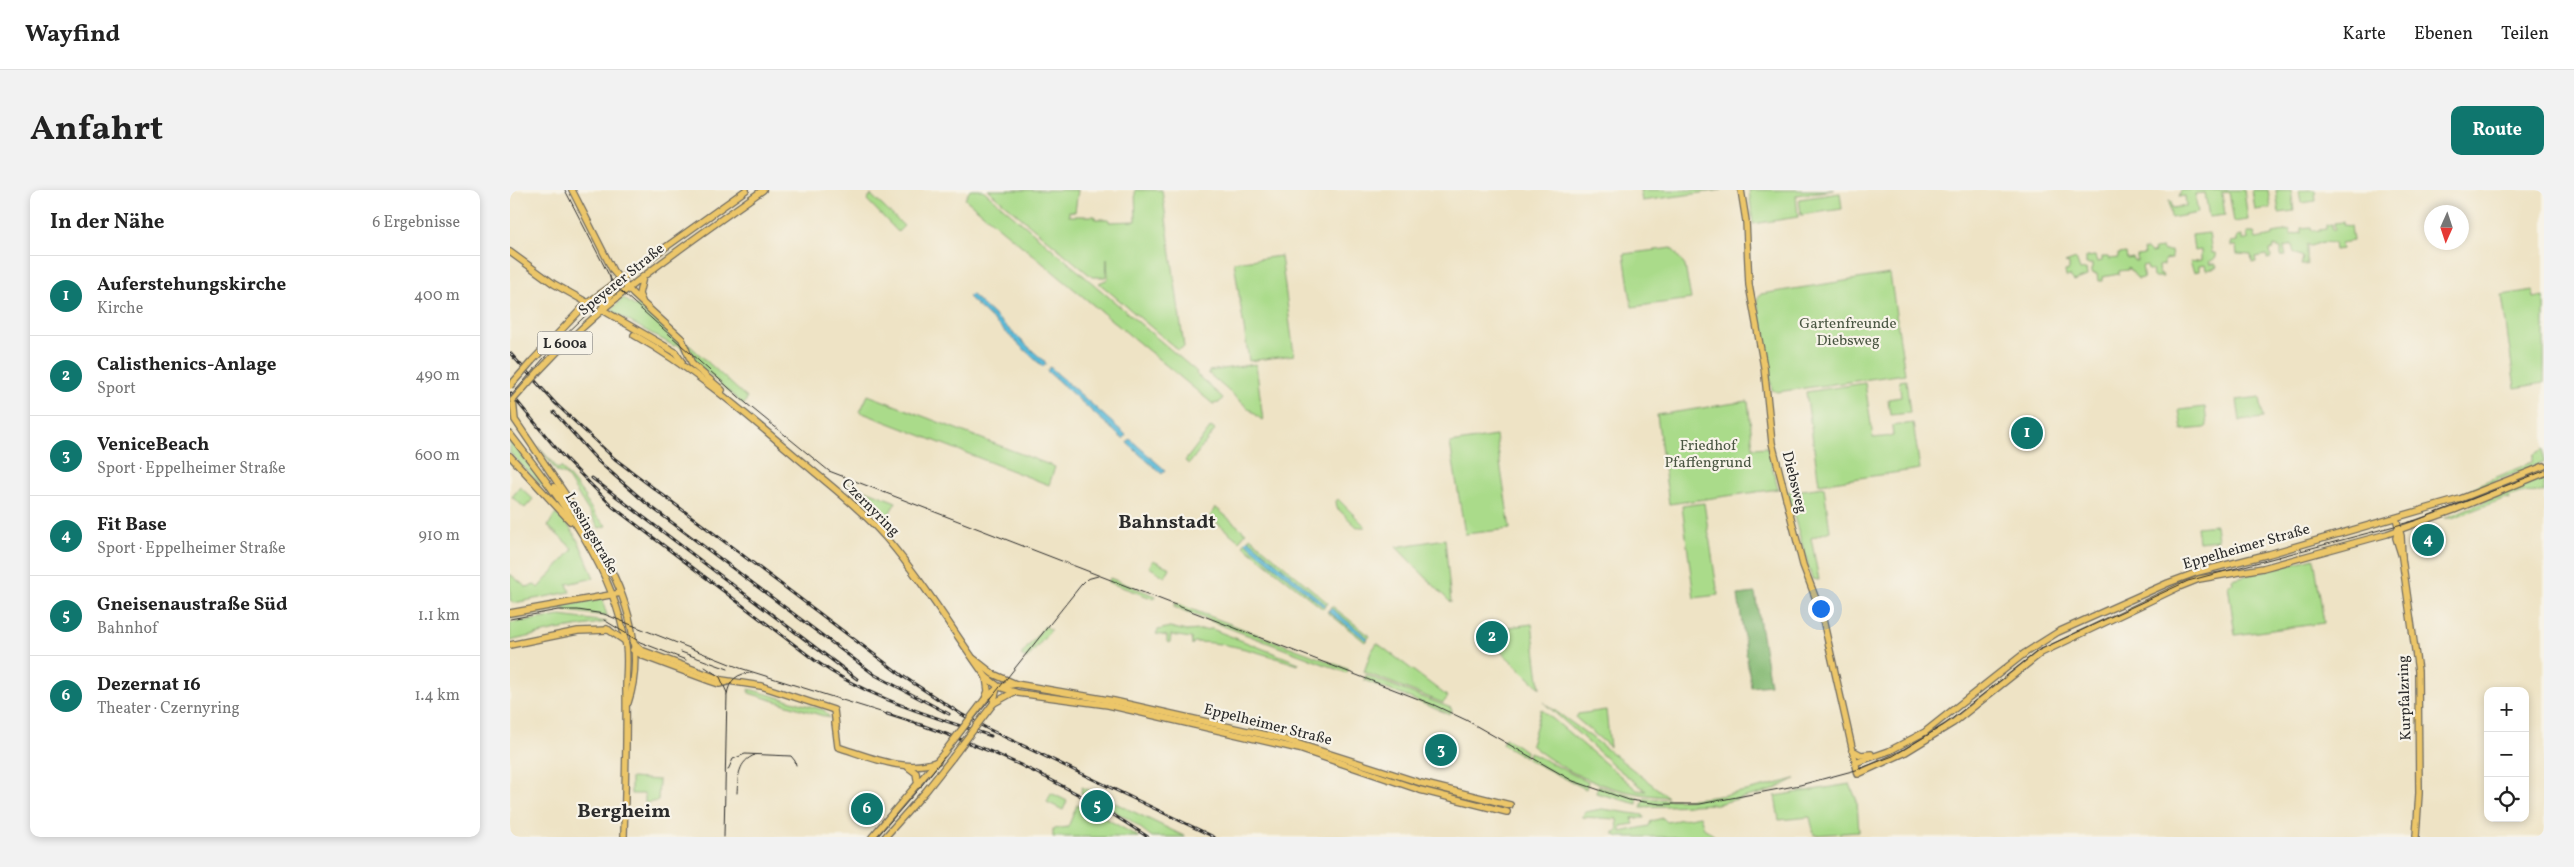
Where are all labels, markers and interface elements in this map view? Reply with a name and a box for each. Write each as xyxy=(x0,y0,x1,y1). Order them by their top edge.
text: Wayfind xyxy=(25,18,120,52)
text: Karte xyxy=(2342,22,2386,47)
text: Ebenen xyxy=(2414,22,2473,47)
text: Teilen xyxy=(2501,22,2549,47)
text: Anfahrt xyxy=(30,106,163,154)
button: Route xyxy=(2451,106,2544,155)
north arrow xyxy=(2424,205,2469,250)
text: In der Nähe xyxy=(50,208,165,237)
text: 6 Ergebnisse xyxy=(372,212,460,234)
street label: Speyerer Straße xyxy=(575,239,669,321)
text: Auferstehungskirche xyxy=(97,272,286,298)
text: 1 xyxy=(63,285,69,307)
text: 400 m xyxy=(414,285,460,307)
text: Kirche xyxy=(97,298,143,320)
park label: Gartenfreunde Diebsweg xyxy=(1799,314,1897,352)
road number: L 600a xyxy=(538,332,592,354)
text: Calisthenics-Anlage xyxy=(97,352,277,378)
text: 2 xyxy=(62,365,70,387)
text: 490 m xyxy=(415,365,460,387)
text: Sport xyxy=(97,378,136,400)
pin: 1 xyxy=(2011,414,2043,452)
text: VeniceBeach xyxy=(97,432,209,458)
park label: Friedhof Pfaffengrund xyxy=(1664,436,1752,474)
text: 3 xyxy=(62,445,70,467)
text: 600 m xyxy=(415,445,460,467)
street label: Diebsweg xyxy=(1776,449,1811,516)
text: Sport · Eppelheimer Straße xyxy=(97,458,286,480)
street label: Czernyring xyxy=(836,474,904,542)
street label: Lessingstraße xyxy=(559,489,623,578)
district label: Bahnstadt xyxy=(1118,509,1216,537)
text: Fit Base xyxy=(97,512,167,538)
street label: Eppelheimer Straße xyxy=(2180,519,2312,576)
pin: 4 xyxy=(2412,521,2444,559)
text: 4 xyxy=(61,525,71,547)
text: 910 m xyxy=(419,525,460,547)
text: Sport · Eppelheimer Straße xyxy=(97,538,286,560)
text: Gneisenaustraße Süd xyxy=(97,592,288,618)
your location xyxy=(1808,596,1834,622)
text: 5 xyxy=(62,605,70,627)
text: 1.1 km xyxy=(418,605,460,627)
text: Bahnhof xyxy=(97,618,158,640)
pin: 2 xyxy=(1476,618,1508,656)
street label: Kurpfalzring xyxy=(2394,655,2417,741)
text: Dezernat 16 xyxy=(97,672,201,698)
text: 6 xyxy=(62,685,70,707)
text: 1.4 km xyxy=(414,685,460,707)
map controls xyxy=(2484,687,2529,822)
button: + xyxy=(2484,687,2529,732)
text: Theater · Czernyring xyxy=(97,698,240,720)
street label: Eppelheimer Straße xyxy=(1201,699,1334,752)
pin: 3 xyxy=(1425,731,1457,769)
button: − xyxy=(2484,732,2529,777)
button: locate xyxy=(2484,777,2529,822)
pin: 5 xyxy=(1081,787,1113,825)
pin: 6 xyxy=(851,790,883,828)
district label: Bergheim xyxy=(577,798,671,826)

